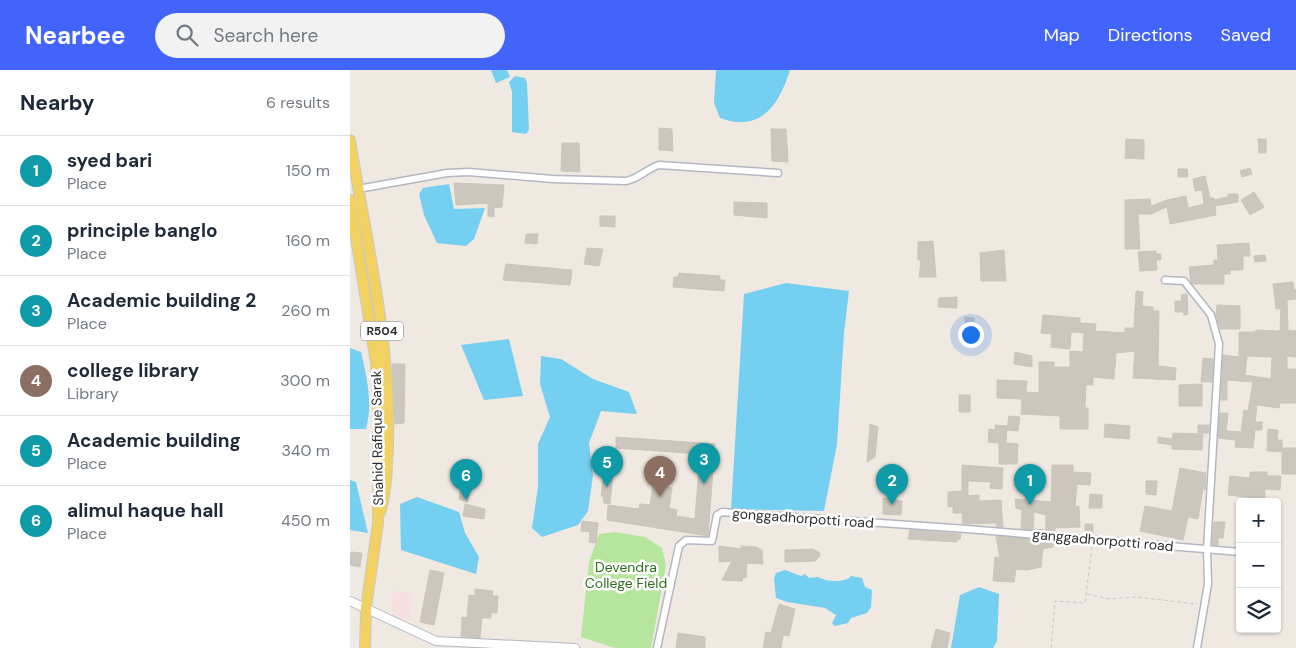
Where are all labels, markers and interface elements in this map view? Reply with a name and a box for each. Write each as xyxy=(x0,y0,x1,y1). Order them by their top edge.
search box xyxy=(155,13,505,58)
text: Nearbee xyxy=(25,20,125,51)
icon: search xyxy=(173,21,201,49)
text: Search here xyxy=(213,23,318,48)
text: Map xyxy=(1044,23,1080,47)
text: Directions xyxy=(1108,23,1193,47)
text: Saved xyxy=(1221,23,1271,47)
text: Nearby xyxy=(20,89,94,117)
text: 6 results xyxy=(266,92,330,113)
text: syed bari xyxy=(67,148,152,173)
text: 1 xyxy=(33,160,39,181)
text: 150 m xyxy=(286,160,330,181)
text: Place xyxy=(67,173,107,194)
text: principle banglo xyxy=(67,218,218,243)
text: 2 xyxy=(31,230,41,251)
text: 160 m xyxy=(286,230,330,251)
text: Place xyxy=(67,243,107,264)
text: Academic building 2 xyxy=(67,288,256,313)
text: 3 xyxy=(31,300,41,321)
text: 260 m xyxy=(281,300,330,321)
text: Place xyxy=(67,313,107,334)
road number: R504 xyxy=(361,322,403,340)
your location xyxy=(958,322,984,348)
text: college library xyxy=(67,358,199,383)
text: 4 xyxy=(31,370,41,391)
text: 300 m xyxy=(280,370,330,391)
street label: Shahid Rafique Sarak xyxy=(367,370,387,506)
text: Library xyxy=(67,383,119,404)
text: Academic building xyxy=(67,428,241,453)
text: 5 xyxy=(31,440,41,461)
text: 340 m xyxy=(281,440,330,461)
pin: 3 xyxy=(688,443,720,484)
pin: 5 xyxy=(591,446,623,487)
text: Place xyxy=(67,453,107,474)
pin: 4 xyxy=(644,456,676,497)
pin: 6 xyxy=(450,459,482,500)
pin: 2 xyxy=(876,464,908,505)
pin: 1 xyxy=(1014,464,1046,505)
text: alimul haque hall xyxy=(67,498,224,523)
map controls xyxy=(1236,498,1281,633)
button: + xyxy=(1236,498,1281,543)
street label: gonggadhorpotti road xyxy=(732,504,874,532)
text: 6 xyxy=(31,510,41,531)
text: 450 m xyxy=(281,510,330,531)
text: Place xyxy=(67,523,107,544)
street label: ganggadhorpotti road xyxy=(1032,525,1174,555)
button: − xyxy=(1236,543,1281,588)
park label: Devendra College Field xyxy=(585,558,667,592)
button: layers xyxy=(1236,588,1281,633)

